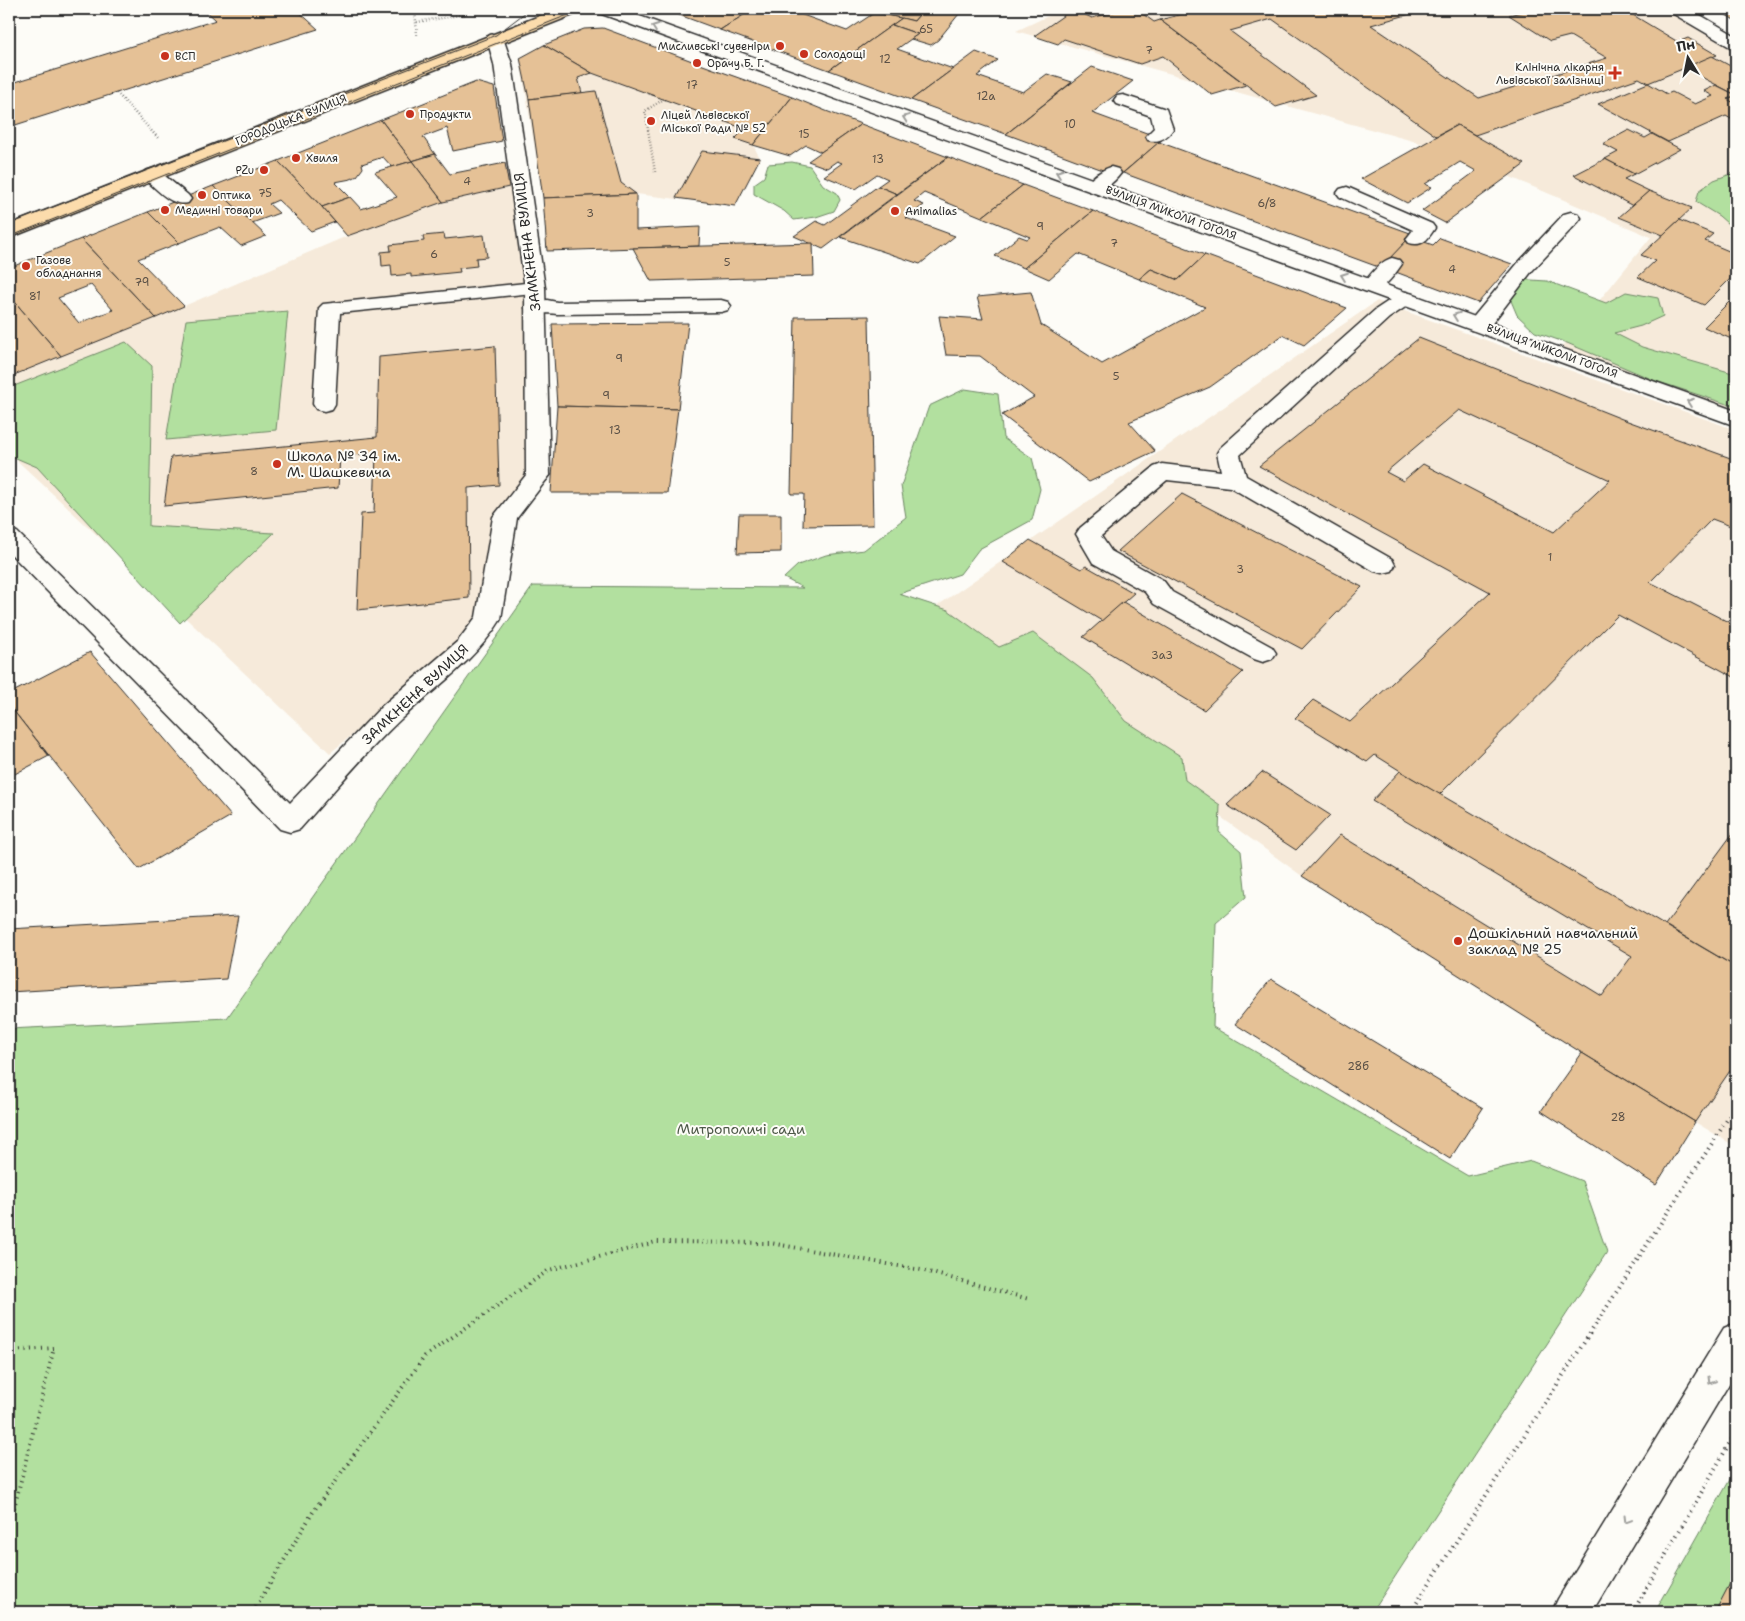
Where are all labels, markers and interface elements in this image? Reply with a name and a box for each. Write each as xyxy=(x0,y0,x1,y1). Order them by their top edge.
house number: 65 xyxy=(919,22,933,37)
one-way arrow xyxy=(651,23,660,33)
north arrow xyxy=(1662,32,1712,82)
text: Пн xyxy=(1675,35,1696,56)
place label: Мисливські сувеніри xyxy=(658,39,770,54)
marker: Мисливські сувеніри xyxy=(774,40,786,52)
house number: 7 xyxy=(1145,43,1153,58)
place label: Солодощі xyxy=(814,47,866,62)
marker: Солодощі xyxy=(798,48,810,60)
place label: ВСП xyxy=(175,49,196,64)
marker: ВСП xyxy=(159,50,171,62)
house number: 12 xyxy=(879,52,891,67)
place label: Орачу Б. Г. xyxy=(707,56,764,71)
marker: Орачу Б. Г. xyxy=(691,57,703,69)
place label: Клінічна лікарня Львівської залізниці xyxy=(1496,60,1604,88)
marker: Клінічна лікарня Львівської залізниці xyxy=(1608,66,1622,80)
house number: 17 xyxy=(686,78,698,93)
house number: 12а xyxy=(977,89,995,104)
street label: ГОРОДОЦЬКА ВУЛИЦЯ xyxy=(233,91,349,149)
place label: Продукти xyxy=(420,107,471,122)
marker: Продукти xyxy=(404,108,416,120)
place label: Ліцей Львівської Міської Ради № 52 xyxy=(661,108,766,136)
one-way arrow xyxy=(903,114,911,124)
marker: Ліцей Львівської Міської Ради № 52 xyxy=(645,115,657,127)
house number: 10 xyxy=(1064,117,1076,132)
house number: 15 xyxy=(798,127,810,142)
place label: Хвиля xyxy=(306,151,338,166)
marker: Хвиля xyxy=(290,152,302,164)
house number: 13 xyxy=(872,152,884,167)
place label: PZu xyxy=(235,163,254,178)
marker: PZu xyxy=(258,164,270,176)
one-way arrow xyxy=(1055,169,1064,179)
street label: ЗАМКНЕНА ВУЛИЦЯ xyxy=(510,172,544,312)
house number: 4 xyxy=(463,174,471,189)
street label: ВУЛИЦЯ МИКОЛИ ГОГОЛЯ xyxy=(1103,182,1239,244)
house number: 75 xyxy=(258,186,272,201)
place label: Оптика xyxy=(212,188,251,203)
marker: Оптика xyxy=(196,189,208,201)
house number: 6/8 xyxy=(1257,196,1277,211)
place label: Медичні товари xyxy=(175,203,262,218)
marker: Медичні товари xyxy=(159,204,171,216)
place label: Animalias xyxy=(905,204,957,219)
marker: Animalias xyxy=(889,205,901,217)
house number: 3 xyxy=(586,206,594,221)
house number: 9 xyxy=(1036,219,1044,234)
house number: 7 xyxy=(1110,236,1118,251)
house number: 6 xyxy=(430,247,438,262)
place label: Газове обладнання xyxy=(36,253,102,281)
house number: 5 xyxy=(724,255,731,270)
marker: Газове обладнання xyxy=(20,260,32,272)
house number: 4 xyxy=(1448,262,1456,277)
one-way arrow xyxy=(1340,272,1348,282)
house number: 79 xyxy=(135,275,150,290)
house number: 81 xyxy=(29,289,41,304)
one-way arrow xyxy=(1452,312,1460,322)
street label: ВУЛИЦЯ МИКОЛИ ГОГОЛЯ xyxy=(1484,320,1620,382)
house number: 9 xyxy=(615,351,623,366)
house number: 5 xyxy=(1113,369,1120,384)
house number: 9 xyxy=(602,388,610,403)
one-way arrow xyxy=(1687,398,1695,408)
house number: 13 xyxy=(609,423,621,438)
place label: Школа № 34 ім. М. Шашкевича xyxy=(287,447,401,481)
marker: Школа № 34 ім. М. Шашкевича xyxy=(271,458,283,470)
house number: 8 xyxy=(250,464,258,479)
house number: 1 xyxy=(1548,550,1552,565)
house number: 3 xyxy=(1236,562,1244,577)
street label: ЗАМКНЕНА ВУЛИЦЯ xyxy=(358,640,472,748)
house number: 3а3 xyxy=(1151,648,1173,663)
place label: Дошкільний навчальний заклад № 25 xyxy=(1468,924,1638,958)
marker: Дошкільний навчальний заклад № 25 xyxy=(1452,935,1464,947)
house number: 28б xyxy=(1347,1059,1369,1074)
house number: 28 xyxy=(1610,1110,1626,1125)
park label: Митрополичі сади xyxy=(677,1120,805,1138)
one-way arrow xyxy=(1707,1376,1717,1385)
one-way arrow xyxy=(1623,1515,1633,1524)

